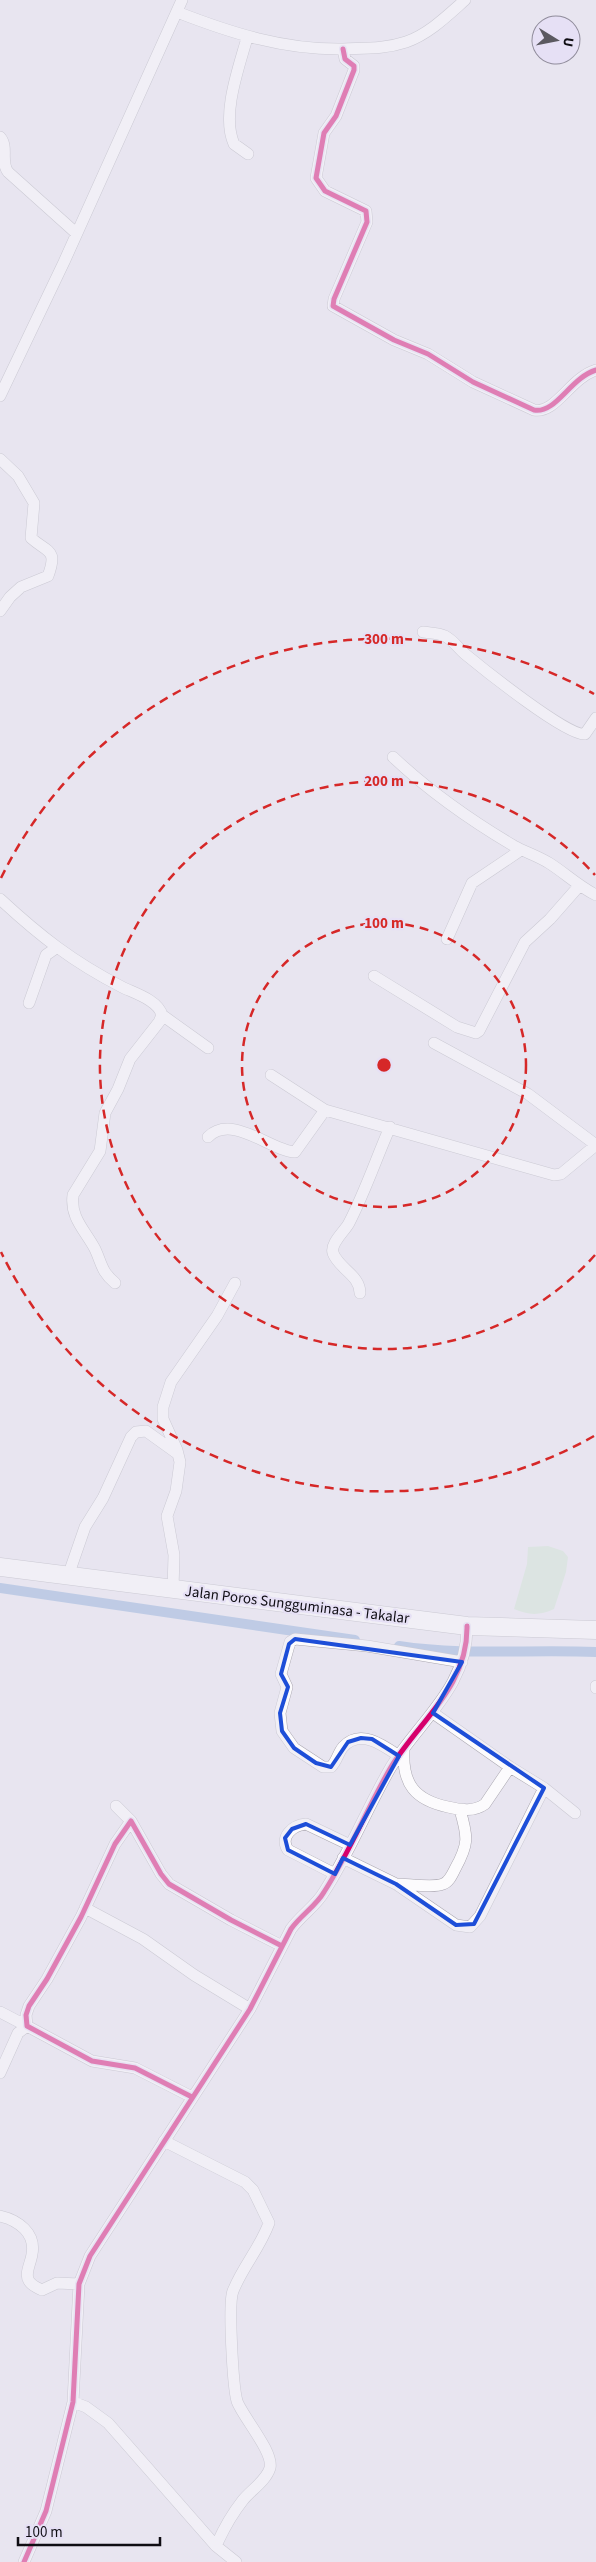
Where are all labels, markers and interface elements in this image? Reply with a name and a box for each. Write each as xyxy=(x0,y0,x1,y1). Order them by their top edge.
north arrow xyxy=(531,15,581,65)
text: U xyxy=(557,36,578,48)
text: 300 m xyxy=(364,629,404,650)
text: 200 m xyxy=(364,771,404,792)
text: 100 m xyxy=(364,913,404,934)
centre of rings xyxy=(375,1056,393,1074)
street label: Jalan Poros Sungguminasa - Takalar xyxy=(184,1581,411,1629)
scale bar xyxy=(18,2514,160,2546)
text: 100 m xyxy=(25,2522,63,2543)

